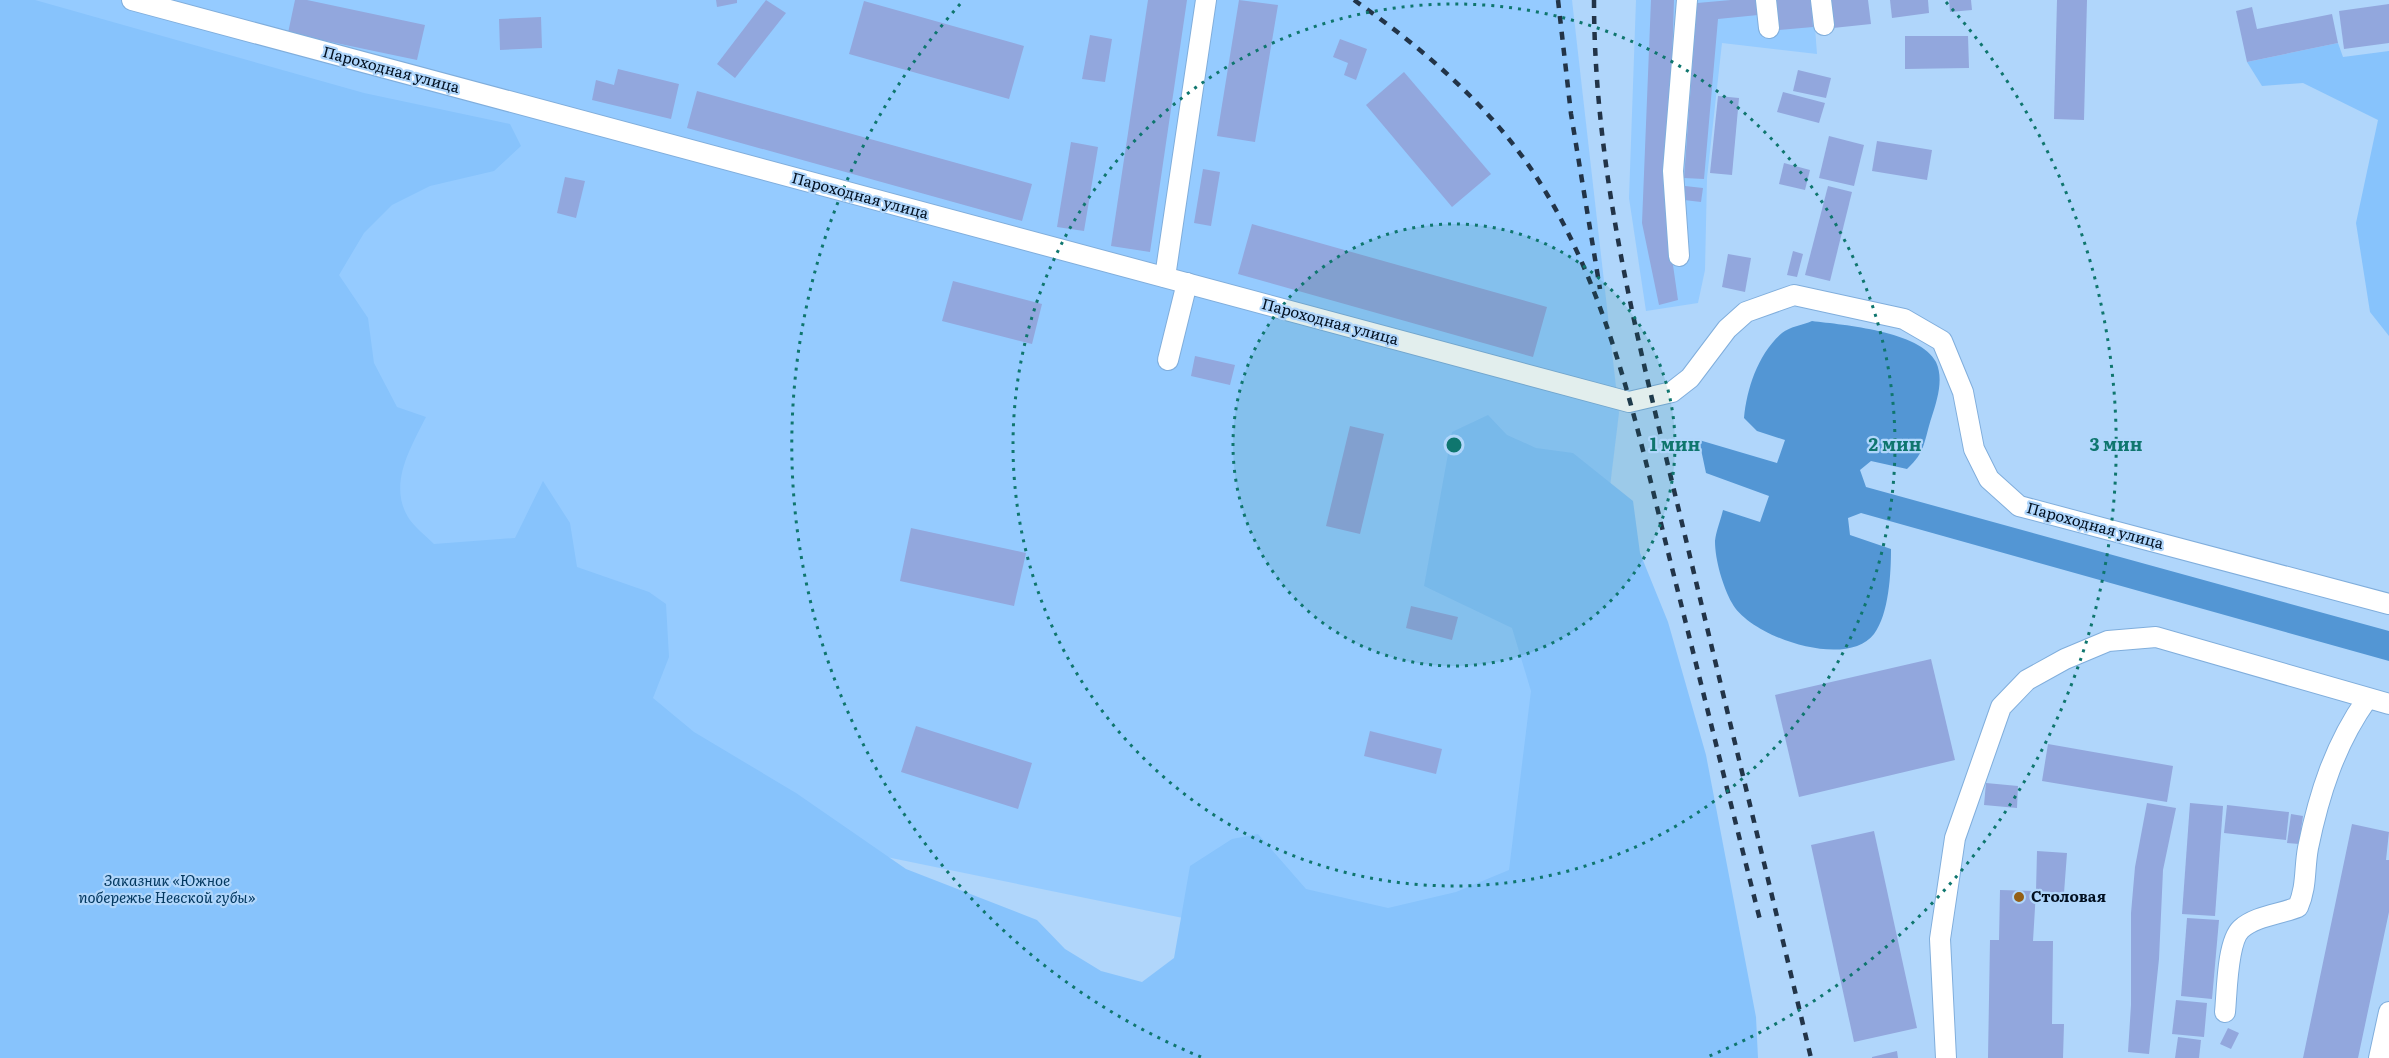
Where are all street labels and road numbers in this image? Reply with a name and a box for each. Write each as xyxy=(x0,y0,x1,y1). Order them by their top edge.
street label: Пароходная улица xyxy=(320,39,463,98)
street label: Пароходная улица xyxy=(789,165,932,224)
street label: Пароходная улица xyxy=(1259,291,1402,350)
street label: Пароходная улица xyxy=(2024,495,2167,554)

